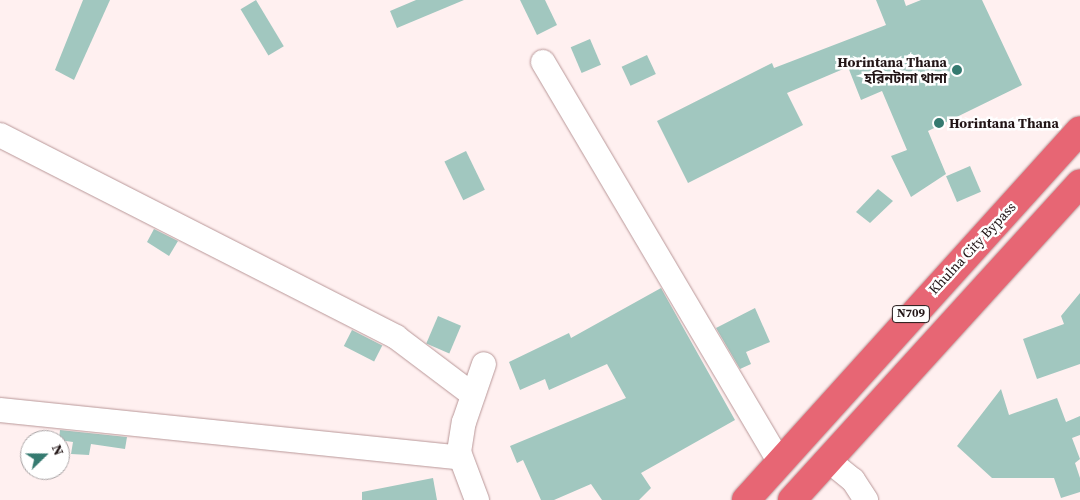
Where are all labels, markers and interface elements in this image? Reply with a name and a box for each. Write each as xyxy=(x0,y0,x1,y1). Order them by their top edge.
place label: Horintana Thana হরিনটানা থানা xyxy=(837,54,947,86)
marker: Horintana Thana হরিনটানা থানা xyxy=(951,64,963,76)
place label: Horintana Thana xyxy=(949,115,1059,131)
marker: Horintana Thana xyxy=(933,117,945,129)
street label: Khulna City Bypass xyxy=(925,198,1019,298)
road number: N709 xyxy=(891,304,931,324)
north arrow xyxy=(20,430,70,480)
text: N xyxy=(47,441,69,458)

